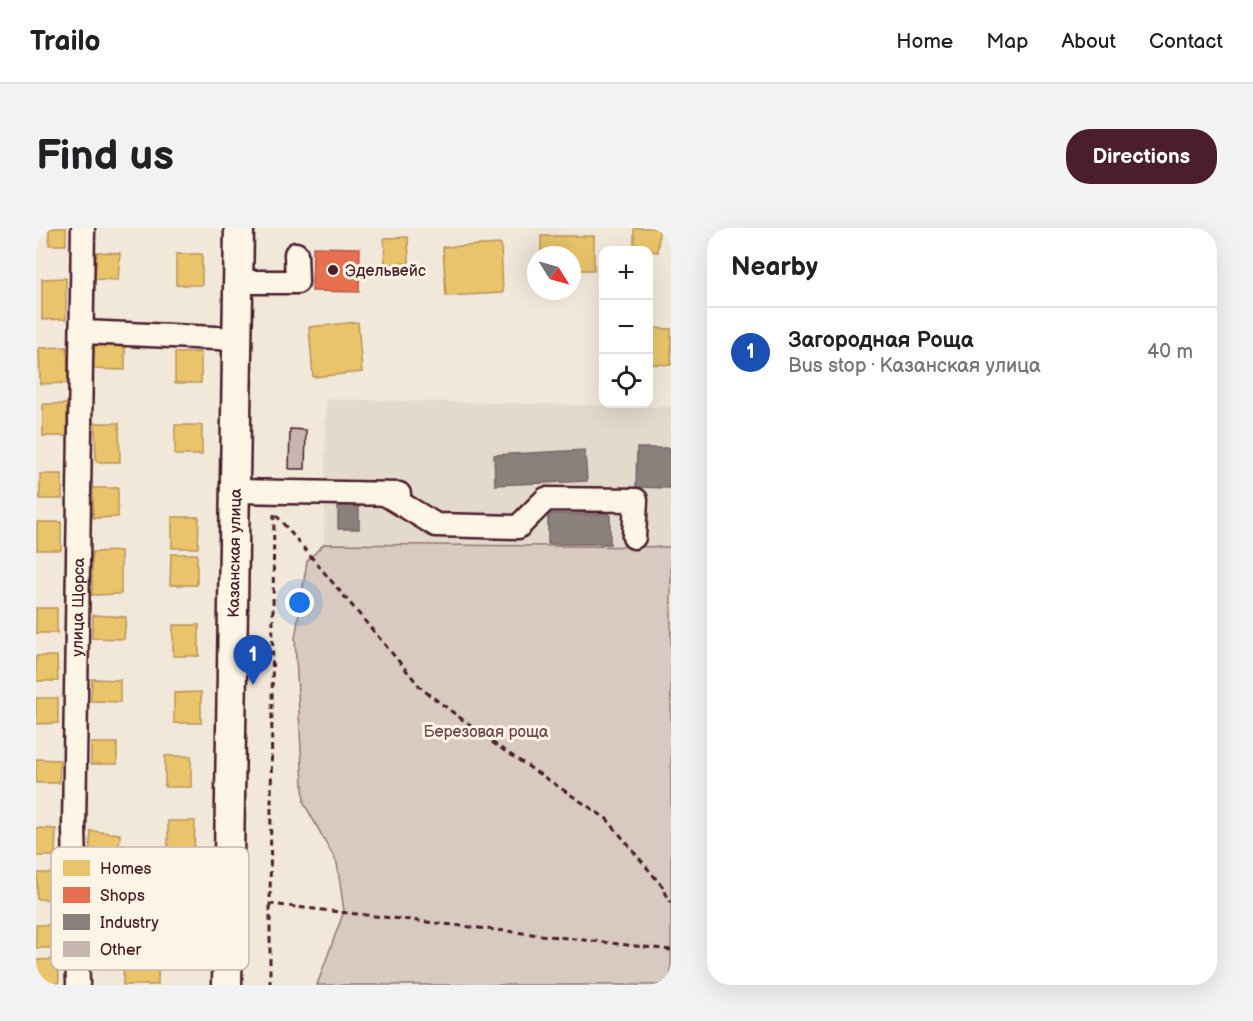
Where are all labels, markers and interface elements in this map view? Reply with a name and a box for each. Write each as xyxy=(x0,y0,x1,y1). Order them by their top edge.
text: Trailo xyxy=(30,25,101,58)
text: Home xyxy=(896,29,953,54)
text: Map xyxy=(986,29,1028,54)
text: About xyxy=(1061,29,1116,54)
text: Contact xyxy=(1149,29,1223,54)
button: Directions xyxy=(1066,129,1217,184)
text: Find us xyxy=(36,131,174,182)
north arrow xyxy=(527,246,581,300)
map controls xyxy=(599,246,653,408)
button: + xyxy=(599,246,653,300)
text: Nearby xyxy=(731,252,818,283)
place label: Эдельвейс xyxy=(345,262,426,281)
marker: Эдельвейс xyxy=(326,263,340,277)
button: − xyxy=(599,300,653,354)
text: Загородная Роща xyxy=(788,327,974,354)
text: 1 xyxy=(746,340,755,364)
text: 40 m xyxy=(1147,340,1193,364)
button: locate xyxy=(599,354,653,408)
text: Bus stop · Казанская улица xyxy=(788,354,1041,378)
street label: Казанская улица xyxy=(225,488,246,618)
street label: улица Щорса xyxy=(69,557,89,657)
your location xyxy=(285,588,314,617)
pin: 1 xyxy=(234,636,272,685)
park label: Березовая роща xyxy=(424,723,549,742)
legend xyxy=(51,847,249,970)
text: Homes xyxy=(100,860,152,879)
text: Shops xyxy=(100,887,145,906)
text: Industry xyxy=(100,914,159,933)
text: Other xyxy=(100,941,141,960)

